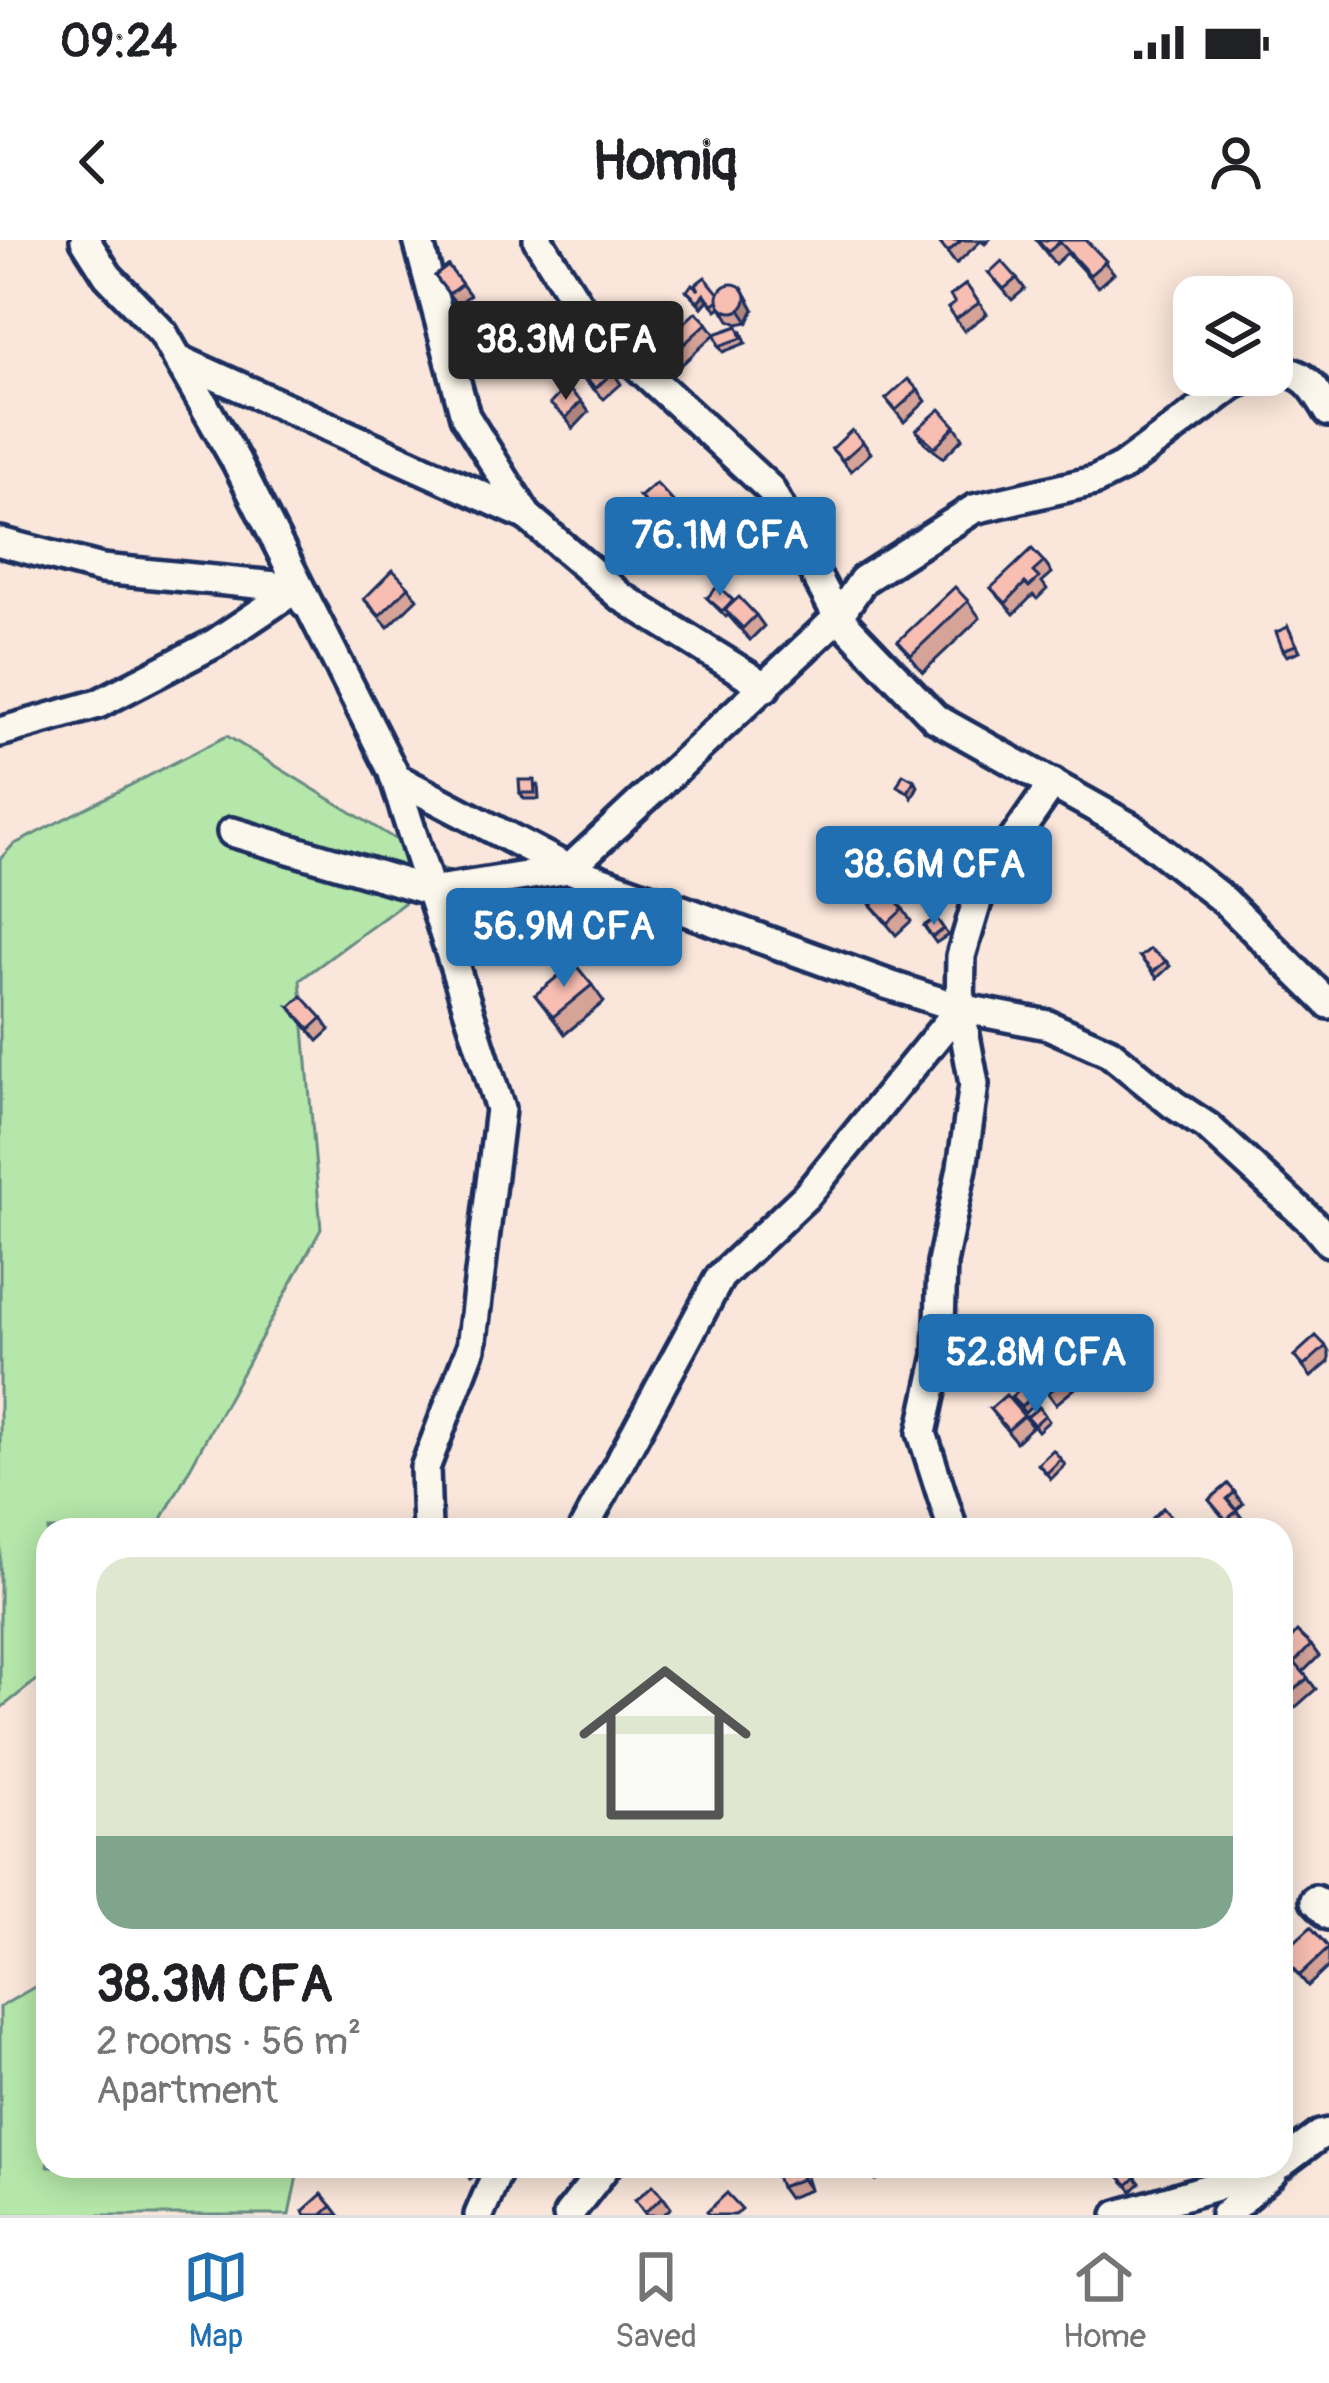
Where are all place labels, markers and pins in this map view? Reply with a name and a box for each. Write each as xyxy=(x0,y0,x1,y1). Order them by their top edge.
pin: 38.3M CFA xyxy=(429,301,703,403)
pin: 76.1M CFA xyxy=(583,497,857,599)
pin: 38.6M CFA xyxy=(797,826,1071,928)
pin: 56.9M CFA xyxy=(427,888,701,990)
pin: 52.8M CFA xyxy=(899,1314,1173,1416)

